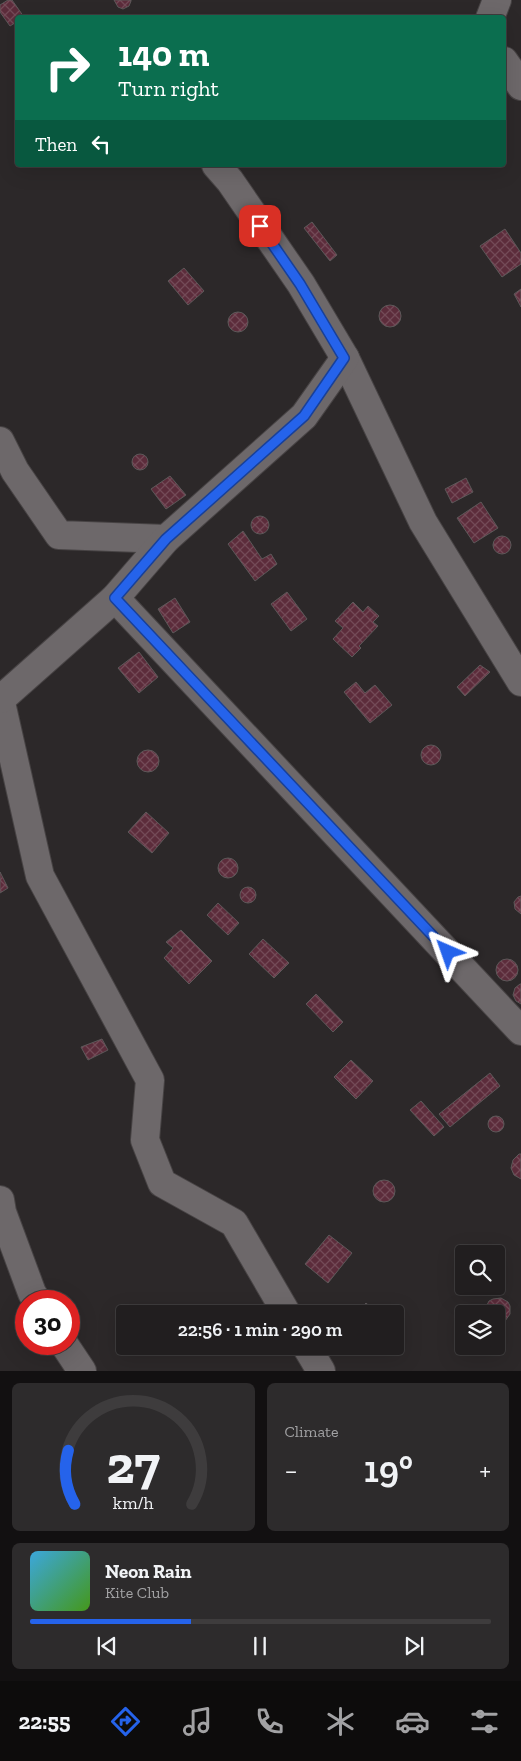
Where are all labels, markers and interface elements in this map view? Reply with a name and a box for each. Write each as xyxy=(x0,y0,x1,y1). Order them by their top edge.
text: 140 m xyxy=(118,33,209,75)
icon: right xyxy=(35,35,100,100)
text: Turn right xyxy=(118,75,219,102)
icon: left xyxy=(87,130,115,158)
text: Then xyxy=(35,133,77,156)
pin xyxy=(239,205,281,247)
icon: arrive xyxy=(246,212,274,240)
position arrow xyxy=(421,925,473,977)
map controls xyxy=(455,1245,505,1355)
button: search xyxy=(455,1245,505,1295)
speed limit sign: 30 xyxy=(15,1290,80,1355)
button: layers xyxy=(455,1305,505,1355)
text: 22:56 · 1 min · 290 m xyxy=(178,1318,342,1341)
text: Climate xyxy=(285,1422,339,1441)
text: 27 xyxy=(106,1434,160,1496)
text: 19° xyxy=(364,1446,413,1492)
text: − xyxy=(285,1454,298,1487)
text: + xyxy=(479,1454,491,1487)
text: km/h xyxy=(113,1492,154,1514)
text: Neon Rain xyxy=(105,1560,192,1583)
text: Kite Club xyxy=(105,1583,169,1602)
icon: previous xyxy=(93,1632,121,1660)
icon: pause xyxy=(246,1632,274,1660)
icon: next xyxy=(400,1632,428,1660)
icon: directions xyxy=(108,1704,143,1739)
icon: music xyxy=(180,1704,215,1739)
icon: phone xyxy=(252,1704,287,1739)
icon: climate xyxy=(323,1704,358,1739)
icon: car xyxy=(395,1704,430,1739)
icon: filters xyxy=(467,1704,502,1739)
text: 22:55 xyxy=(18,1708,71,1735)

